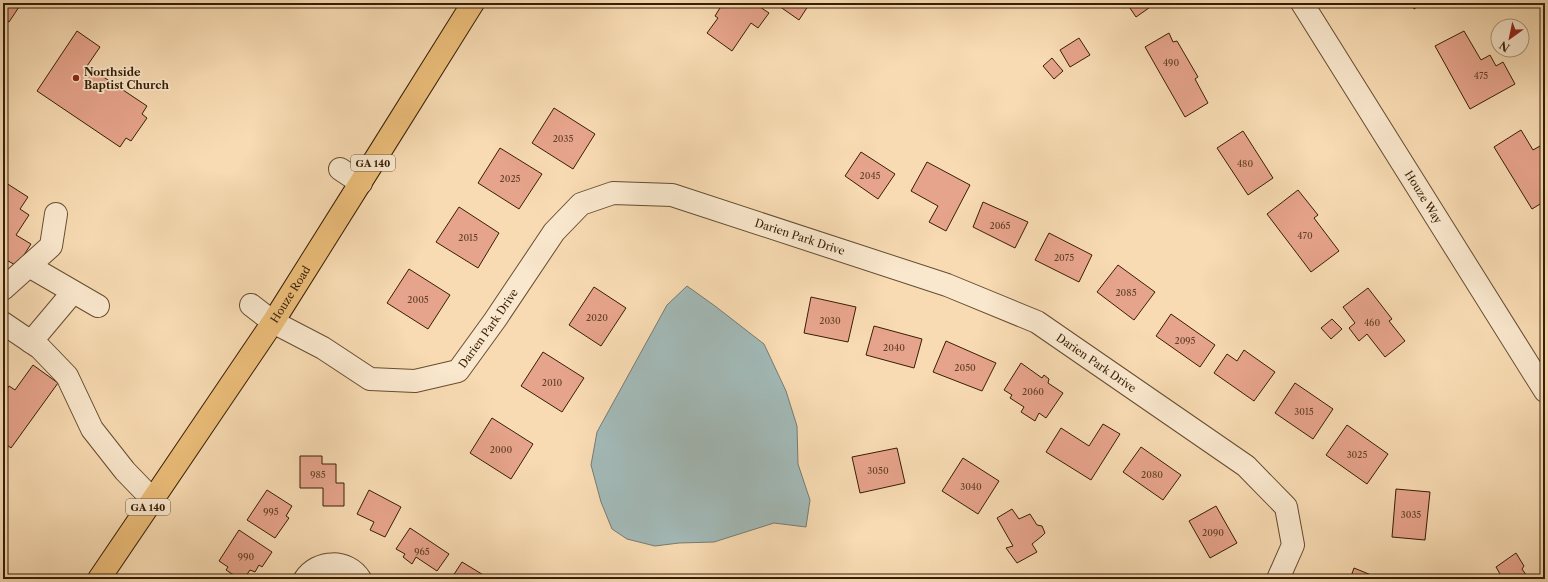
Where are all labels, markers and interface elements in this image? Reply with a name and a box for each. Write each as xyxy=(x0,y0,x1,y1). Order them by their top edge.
north arrow xyxy=(1490,18,1530,58)
text: N xyxy=(1496,38,1512,55)
house number: 490 xyxy=(1163,57,1179,68)
place label: Northside Baptist Church xyxy=(84,65,169,92)
house number: 475 xyxy=(1474,70,1488,81)
marker: Northside Baptist Church xyxy=(71,73,81,83)
house number: 2035 xyxy=(553,133,573,144)
road number: GA 140 xyxy=(351,155,395,171)
house number: 480 xyxy=(1237,158,1253,169)
street label: Houze Way xyxy=(1402,168,1446,227)
house number: 2045 xyxy=(860,170,881,181)
house number: 2025 xyxy=(500,173,521,184)
street label: Darien Park Drive xyxy=(753,216,847,258)
house number: 2065 xyxy=(989,220,1011,231)
house number: 470 xyxy=(1297,230,1313,241)
house number: 2015 xyxy=(458,232,478,243)
house number: 2075 xyxy=(1054,252,1074,263)
street label: Houze Road xyxy=(267,263,314,325)
street label: Darien Park Drive xyxy=(455,286,521,371)
house number: 2085 xyxy=(1115,287,1137,298)
house number: 2005 xyxy=(407,294,429,305)
house number: 2020 xyxy=(586,312,608,323)
house number: 2030 xyxy=(819,315,841,326)
house number: 460 xyxy=(1364,317,1380,328)
street label: Darien Park Drive xyxy=(1054,330,1139,395)
house number: 2095 xyxy=(1174,335,1196,346)
house number: 2040 xyxy=(883,342,905,353)
house number: 2050 xyxy=(954,362,976,373)
house number: 2010 xyxy=(542,377,562,388)
house number: 2060 xyxy=(1022,386,1044,397)
house number: 3015 xyxy=(1294,406,1314,417)
house number: 2000 xyxy=(490,444,512,455)
house number: 3025 xyxy=(1347,449,1367,460)
house number: 3050 xyxy=(867,465,889,476)
house number: 985 xyxy=(310,469,326,480)
house number: 2080 xyxy=(1141,469,1163,480)
house number: 3040 xyxy=(960,481,982,492)
road number: GA 140 xyxy=(126,499,170,515)
house number: 995 xyxy=(263,506,279,517)
house number: 3035 xyxy=(1401,509,1421,520)
house number: 2090 xyxy=(1202,527,1224,538)
house number: 965 xyxy=(414,546,430,557)
house number: 990 xyxy=(238,551,254,562)

